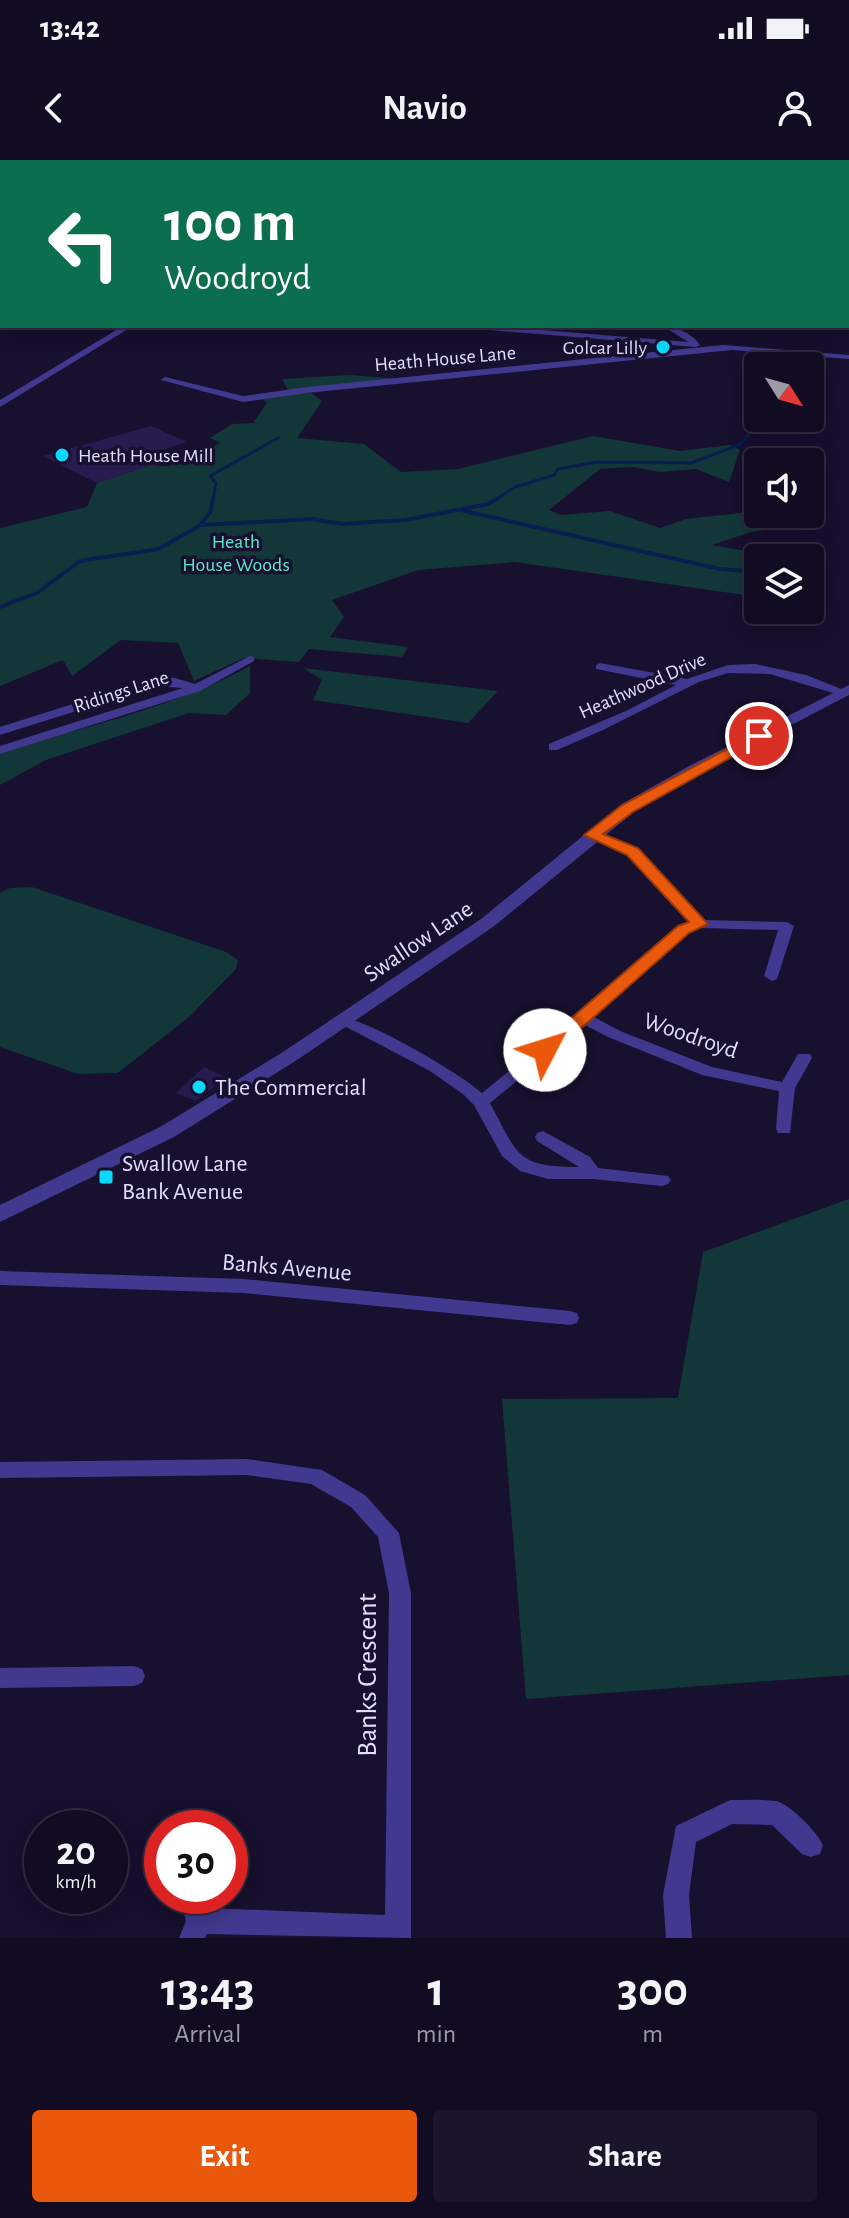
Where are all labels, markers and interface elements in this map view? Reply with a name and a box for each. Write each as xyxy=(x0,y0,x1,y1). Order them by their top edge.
text: 13:42 xyxy=(40,13,100,43)
icon: back xyxy=(32,86,76,130)
icon: person xyxy=(773,86,817,130)
text: Navio xyxy=(382,90,467,126)
icon: left xyxy=(32,192,136,296)
text: 100 m xyxy=(164,195,296,251)
text: Woodroyd xyxy=(164,260,311,296)
place label: Golcar Lilly xyxy=(563,338,647,358)
marker: Golcar Lilly xyxy=(654,338,672,356)
street label: Heath House Lane xyxy=(374,343,517,375)
north arrow xyxy=(744,352,824,432)
map controls xyxy=(744,352,824,624)
marker: Heath House Mill xyxy=(53,446,71,464)
place label: Heath House Mill xyxy=(78,446,214,466)
button: sound xyxy=(744,448,824,528)
park label: Heath House Woods xyxy=(182,532,290,575)
button: layers xyxy=(744,544,824,624)
street label: Heathwood Drive xyxy=(576,649,709,723)
street label: Ridings Lane xyxy=(71,667,171,717)
pin xyxy=(725,702,793,770)
icon: arrive xyxy=(737,714,781,758)
street label: Swallow Lane xyxy=(360,897,477,987)
position arrow xyxy=(503,1008,587,1092)
street label: Woodroyd xyxy=(640,1009,741,1063)
place label: The Commercial xyxy=(215,1076,367,1100)
marker: The Commercial xyxy=(190,1078,208,1096)
place label: Swallow Lane Bank Avenue xyxy=(122,1152,247,1204)
marker: Swallow Lane Bank Avenue xyxy=(97,1168,115,1186)
street label: Banks Avenue xyxy=(221,1250,353,1286)
street label: Banks Crescent xyxy=(354,1593,382,1757)
speed limit sign: 30 xyxy=(144,1810,248,1914)
text: 20 xyxy=(56,1832,96,1872)
text: km/h xyxy=(55,1872,97,1892)
text: 13:43 xyxy=(161,1967,255,2015)
text: 1 xyxy=(427,1967,445,2015)
text: 300 xyxy=(617,1967,688,2015)
text: Arrival xyxy=(174,2021,241,2047)
text: min xyxy=(416,2021,456,2047)
text: m xyxy=(642,2021,663,2047)
button: Exit xyxy=(32,2110,417,2202)
button: Share xyxy=(433,2110,817,2202)

